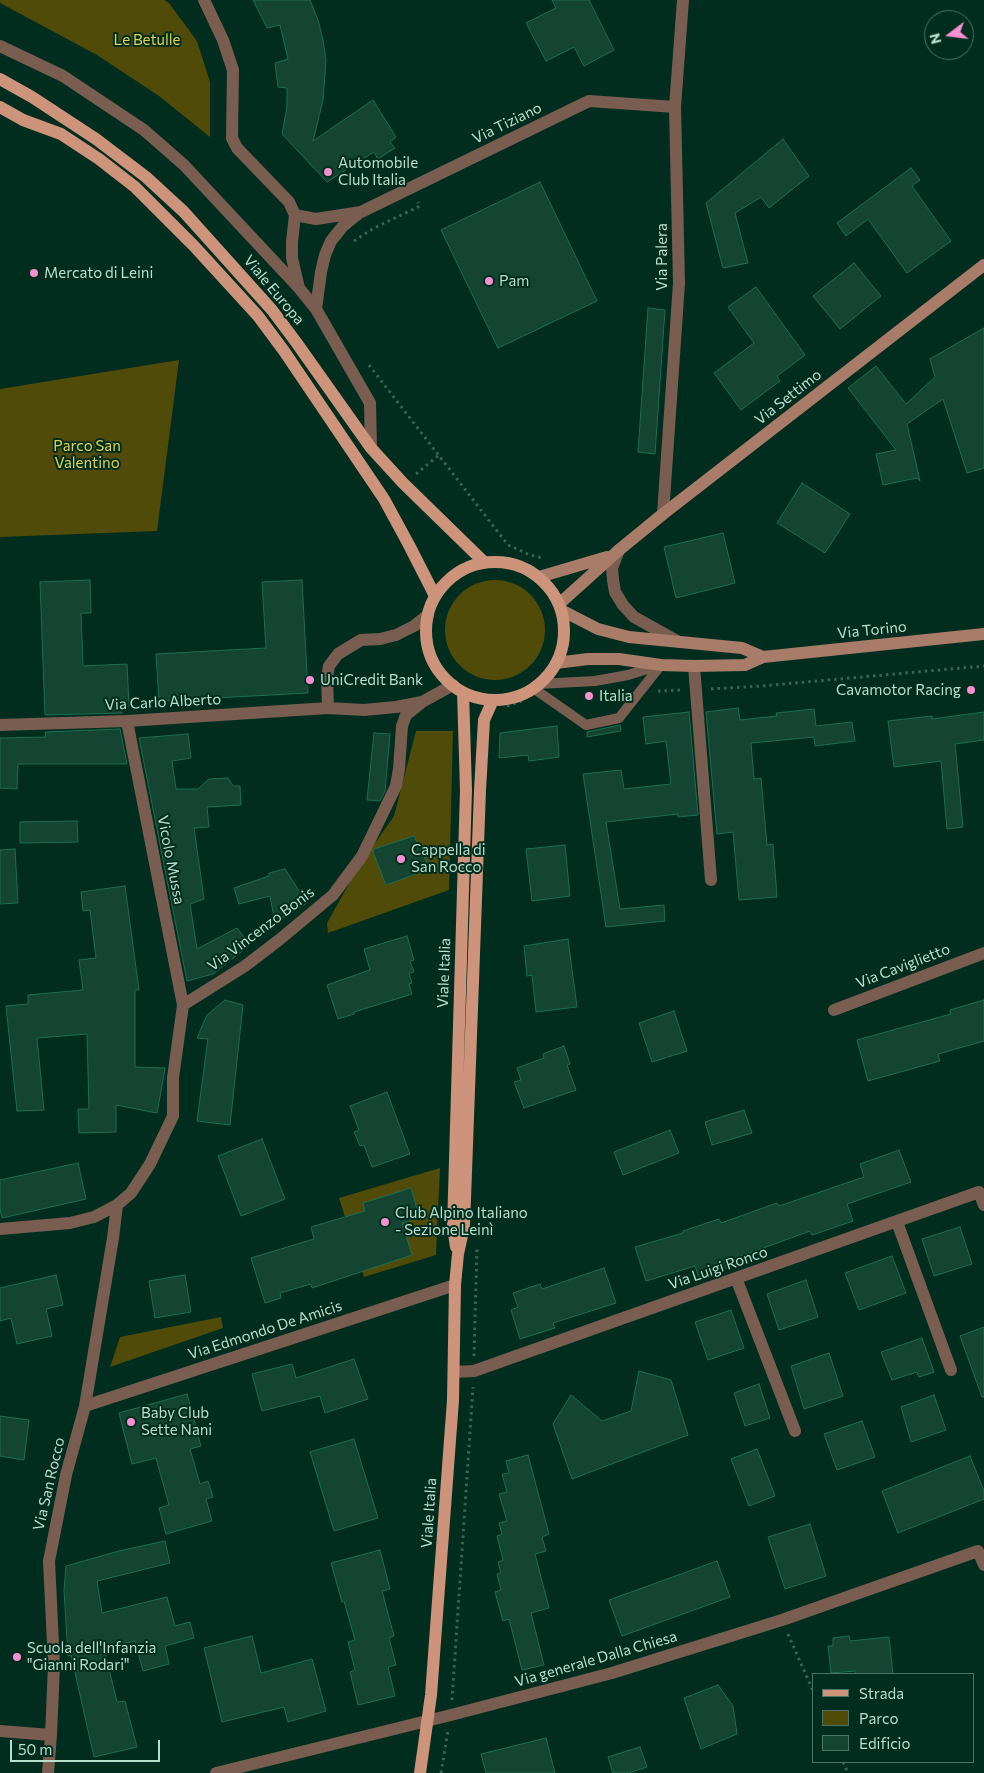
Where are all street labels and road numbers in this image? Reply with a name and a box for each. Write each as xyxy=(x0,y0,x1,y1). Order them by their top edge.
street label: Via Tiziano xyxy=(469,98,545,148)
street label: Via Palera xyxy=(653,223,671,291)
street label: Viale Europa xyxy=(240,252,308,328)
street label: Via Settimo xyxy=(751,365,825,429)
street label: Via Torino xyxy=(836,617,908,643)
street label: Via Carlo Alberto xyxy=(104,690,222,714)
street label: Vicolo Mussa xyxy=(154,814,188,906)
street label: Via Vincenzo Bonis xyxy=(204,883,318,975)
street label: Viale Italia xyxy=(434,938,454,1008)
street label: Via Caviglietto xyxy=(854,940,952,992)
street label: Via Luigi Ronco xyxy=(666,1243,770,1293)
street label: Via Edmondo De Amicis xyxy=(186,1297,344,1363)
street label: Via San Rocco xyxy=(30,1436,68,1532)
street label: Viale Italia xyxy=(418,1477,440,1549)
street label: Via generale Dalla Chiesa xyxy=(513,1627,679,1691)

